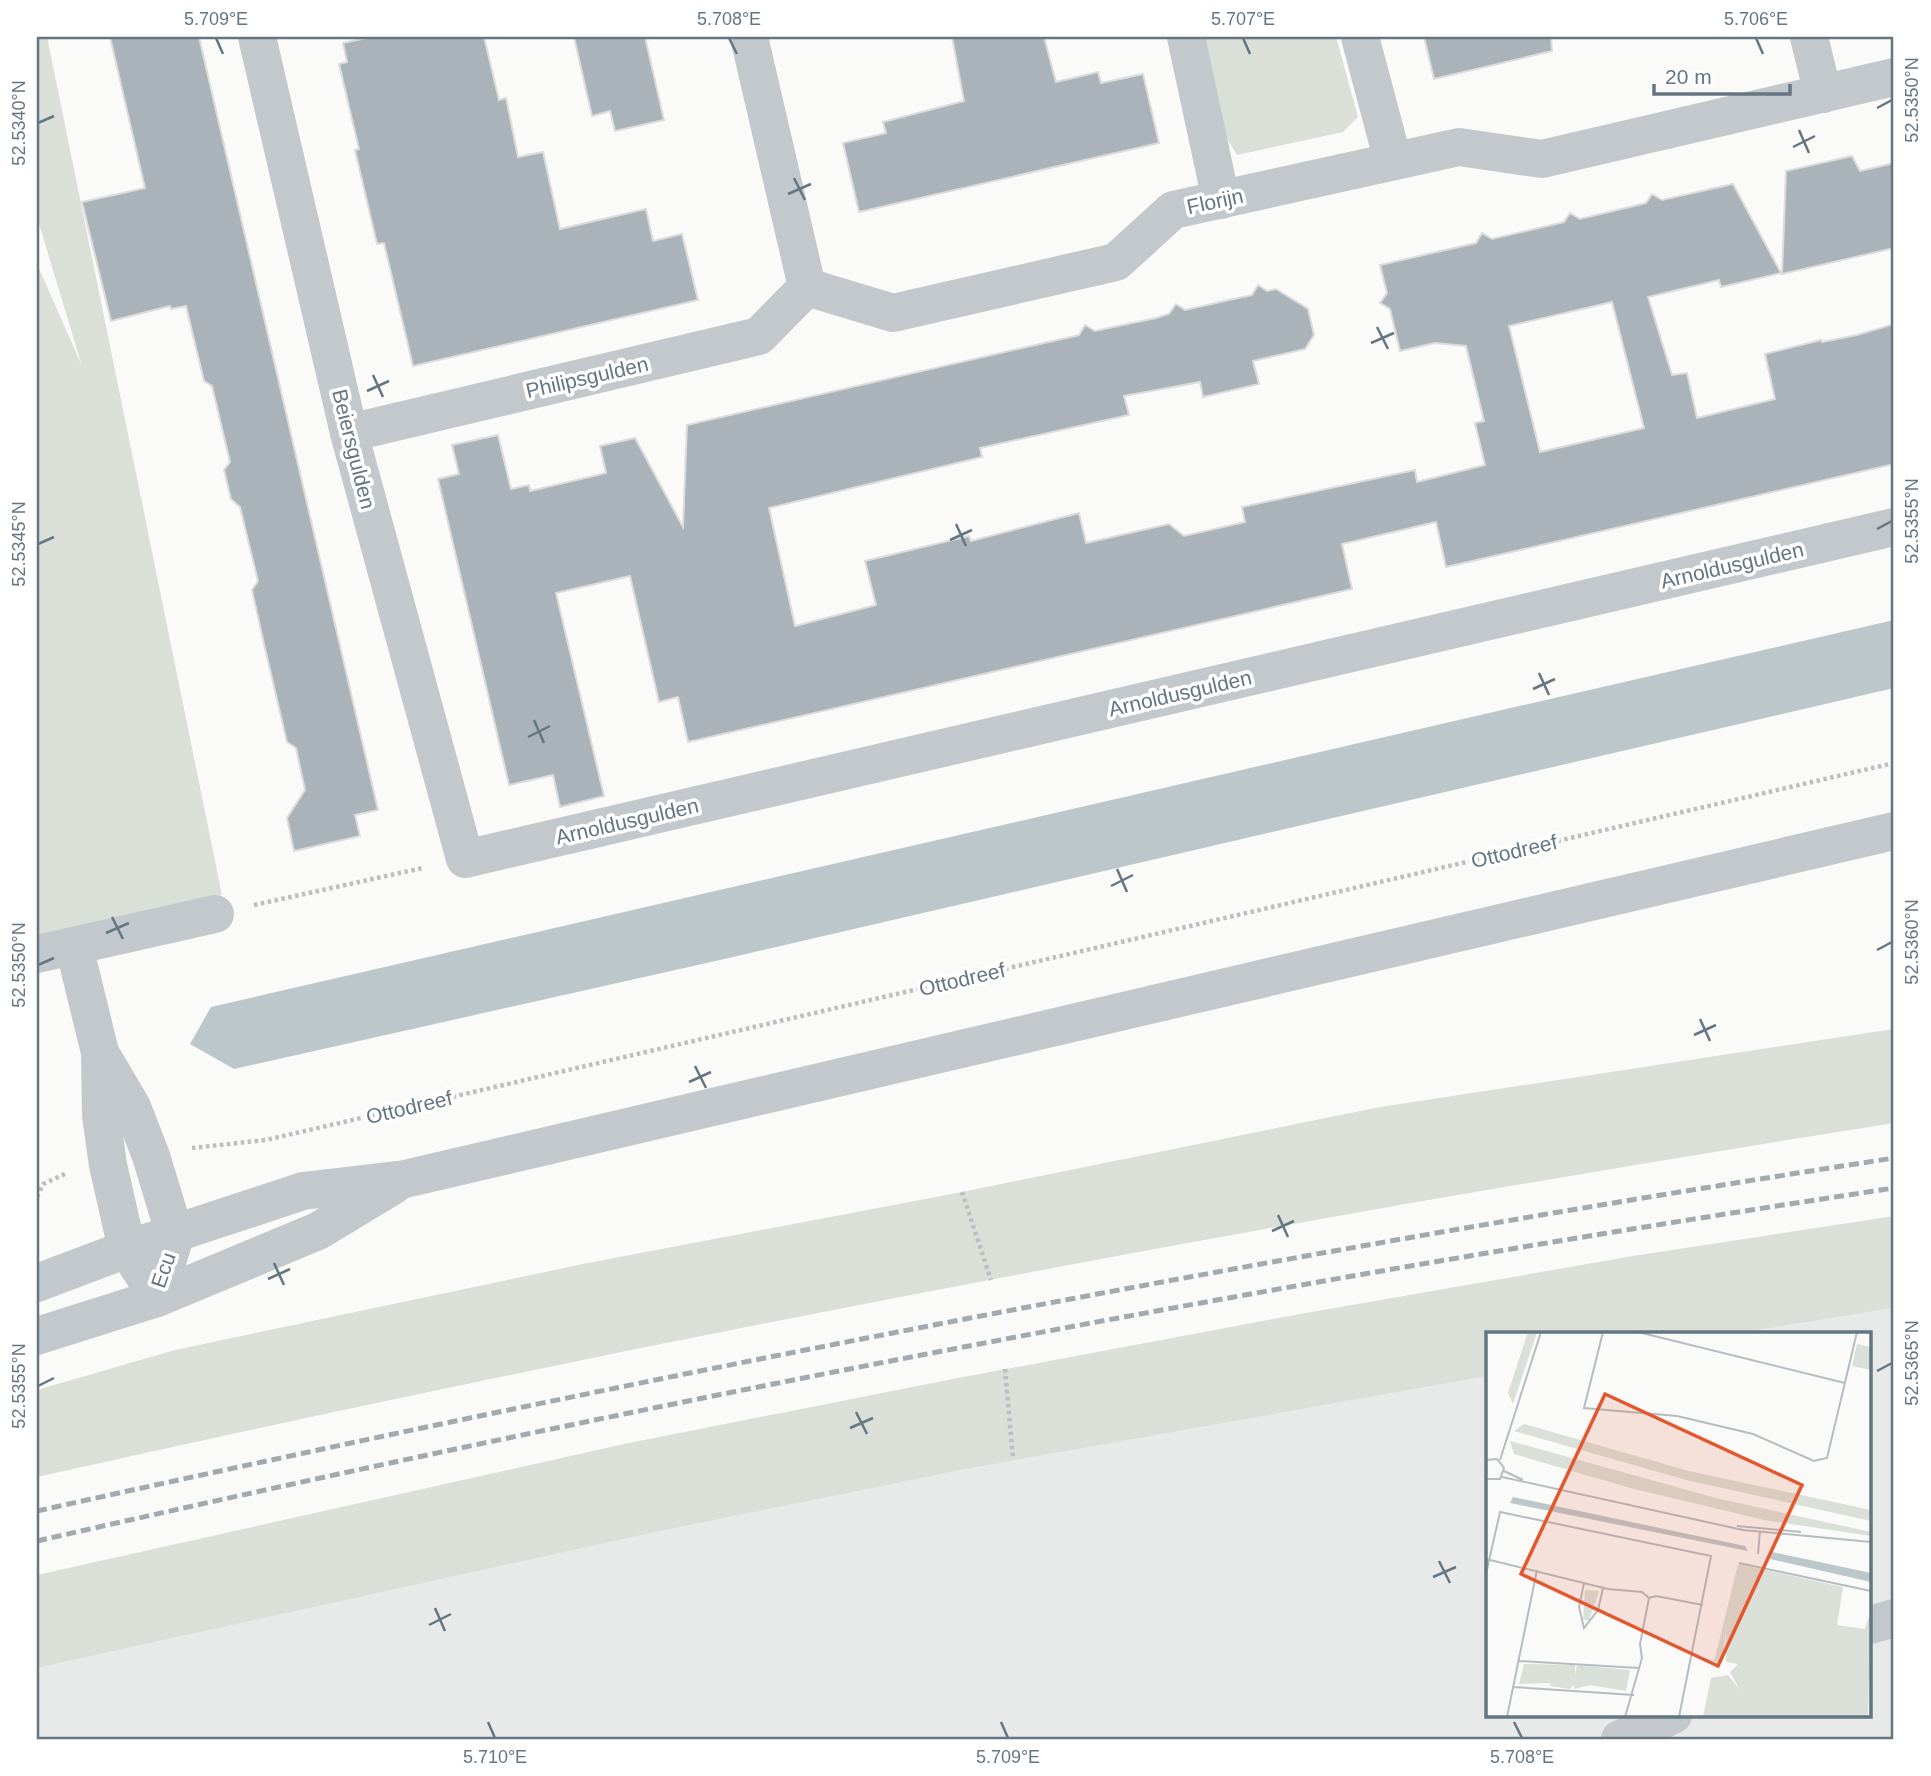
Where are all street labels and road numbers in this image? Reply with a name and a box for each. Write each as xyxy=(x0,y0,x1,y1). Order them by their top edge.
street label: Florijn xyxy=(1185,184,1245,218)
street label: Philipsgulden xyxy=(524,352,650,402)
street label: Beiersgulden xyxy=(328,387,380,511)
street label: Arnoldusgulden xyxy=(1658,537,1806,593)
street label: Arnoldusgulden xyxy=(1106,665,1254,721)
street label: Arnoldusgulden xyxy=(553,793,701,849)
street label: Ottodreef xyxy=(1469,830,1559,872)
street label: Ottodreef xyxy=(917,958,1007,1000)
street label: Ottodreef xyxy=(364,1086,454,1128)
street label: Ecu xyxy=(146,1249,180,1291)

